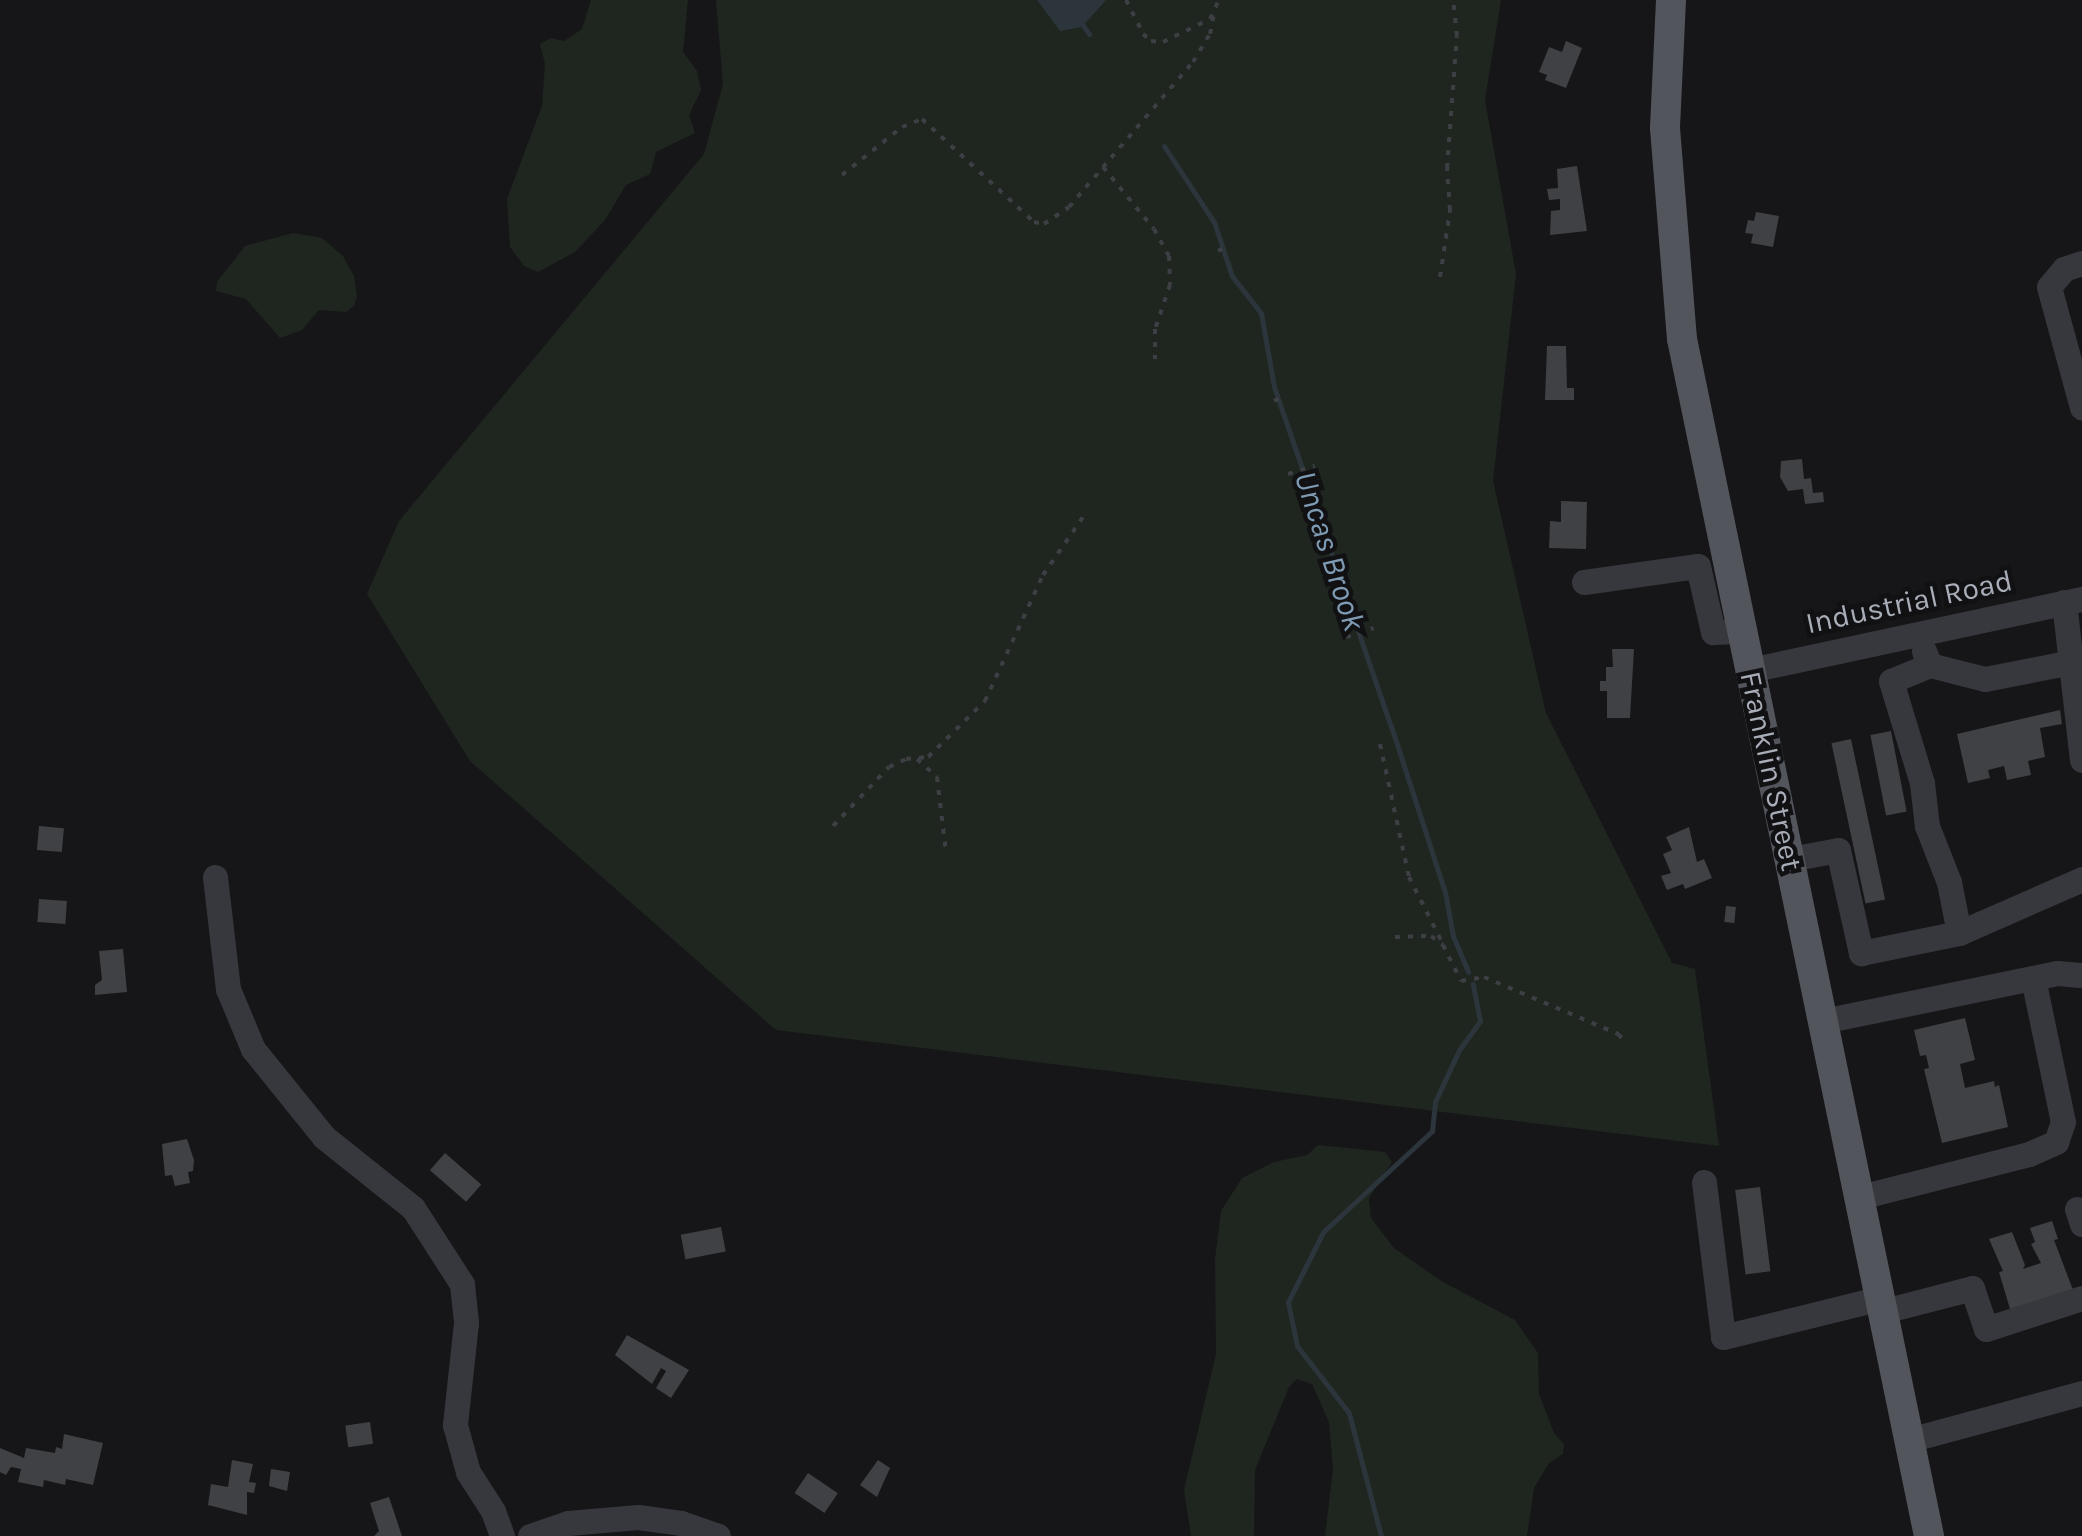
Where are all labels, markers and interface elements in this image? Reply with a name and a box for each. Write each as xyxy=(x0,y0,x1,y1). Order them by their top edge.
water label: Uncas Brook xyxy=(1285,466,1373,636)
street label: Industrial Road xyxy=(1802,563,2016,641)
street label: Franklin Street xyxy=(1732,668,1810,874)

